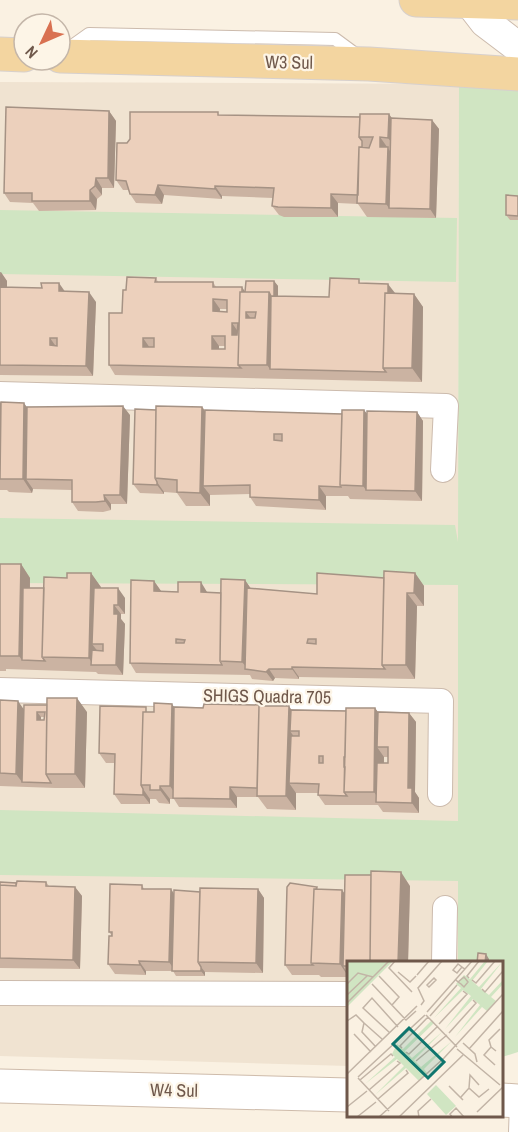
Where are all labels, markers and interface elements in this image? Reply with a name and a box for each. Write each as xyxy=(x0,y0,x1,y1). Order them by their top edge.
north arrow xyxy=(12,12,72,72)
text: N xyxy=(20,41,42,63)
street label: W3 Sul xyxy=(265,49,313,75)
street label: SHIGS Quadra 705 xyxy=(203,682,331,710)
inset map xyxy=(347,961,503,1117)
street label: W4 Sul xyxy=(150,1077,198,1103)

